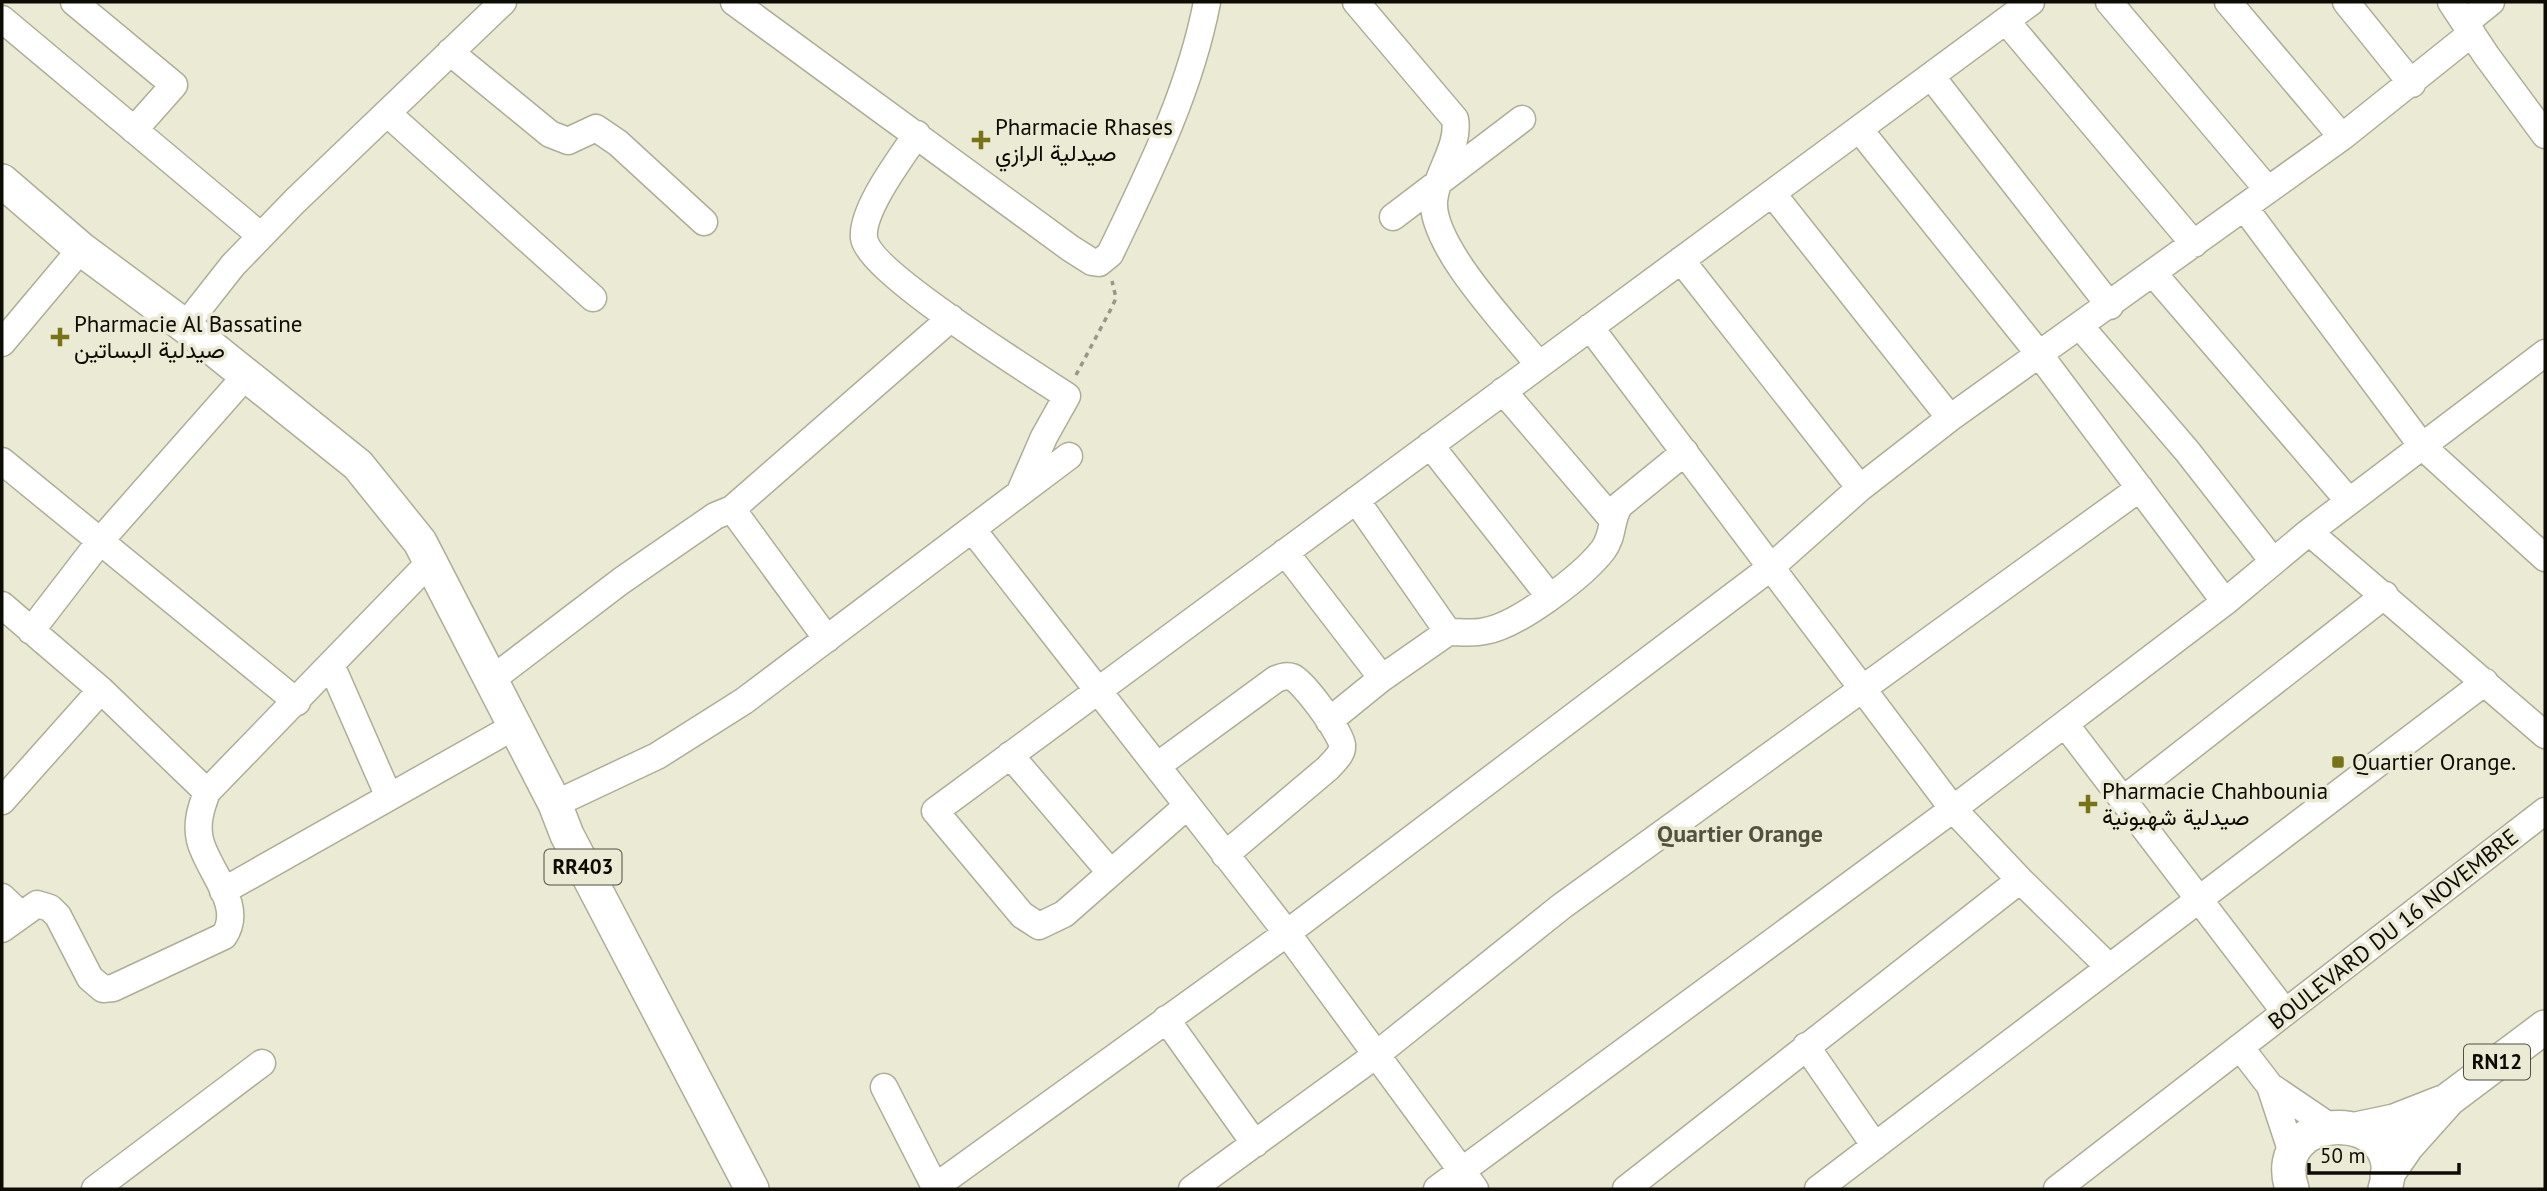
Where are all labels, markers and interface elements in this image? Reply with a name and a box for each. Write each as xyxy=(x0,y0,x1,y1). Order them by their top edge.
place label: Pharmacie Rhases صيدلية الرازي xyxy=(995,112,1173,172)
marker: Pharmacie Rhases صيدلية الرازي xyxy=(973,132,989,148)
place label: Pharmacie Al Bassatine صيدلية البساتين xyxy=(74,309,303,364)
marker: Pharmacie Al Bassatine صيدلية البساتين xyxy=(52,329,68,345)
place label: Quartier Orange. xyxy=(2352,747,2516,776)
marker: Quartier Orange. xyxy=(2330,754,2346,770)
place label: Pharmacie Chahbounia صيدلية شهبونية xyxy=(2102,776,2328,832)
marker: Pharmacie Chahbounia صيدلية شهبونية xyxy=(2080,796,2096,812)
district label: Quartier Orange xyxy=(1657,818,1823,849)
street label: BOULEVARD DU 16 NOVEMBRE xyxy=(2262,822,2524,1035)
road number: RR403 xyxy=(544,850,622,884)
road number: RN12 xyxy=(2464,1044,2530,1080)
scale bar xyxy=(2309,1132,2460,1176)
text: 50 m xyxy=(2320,1142,2366,1169)

